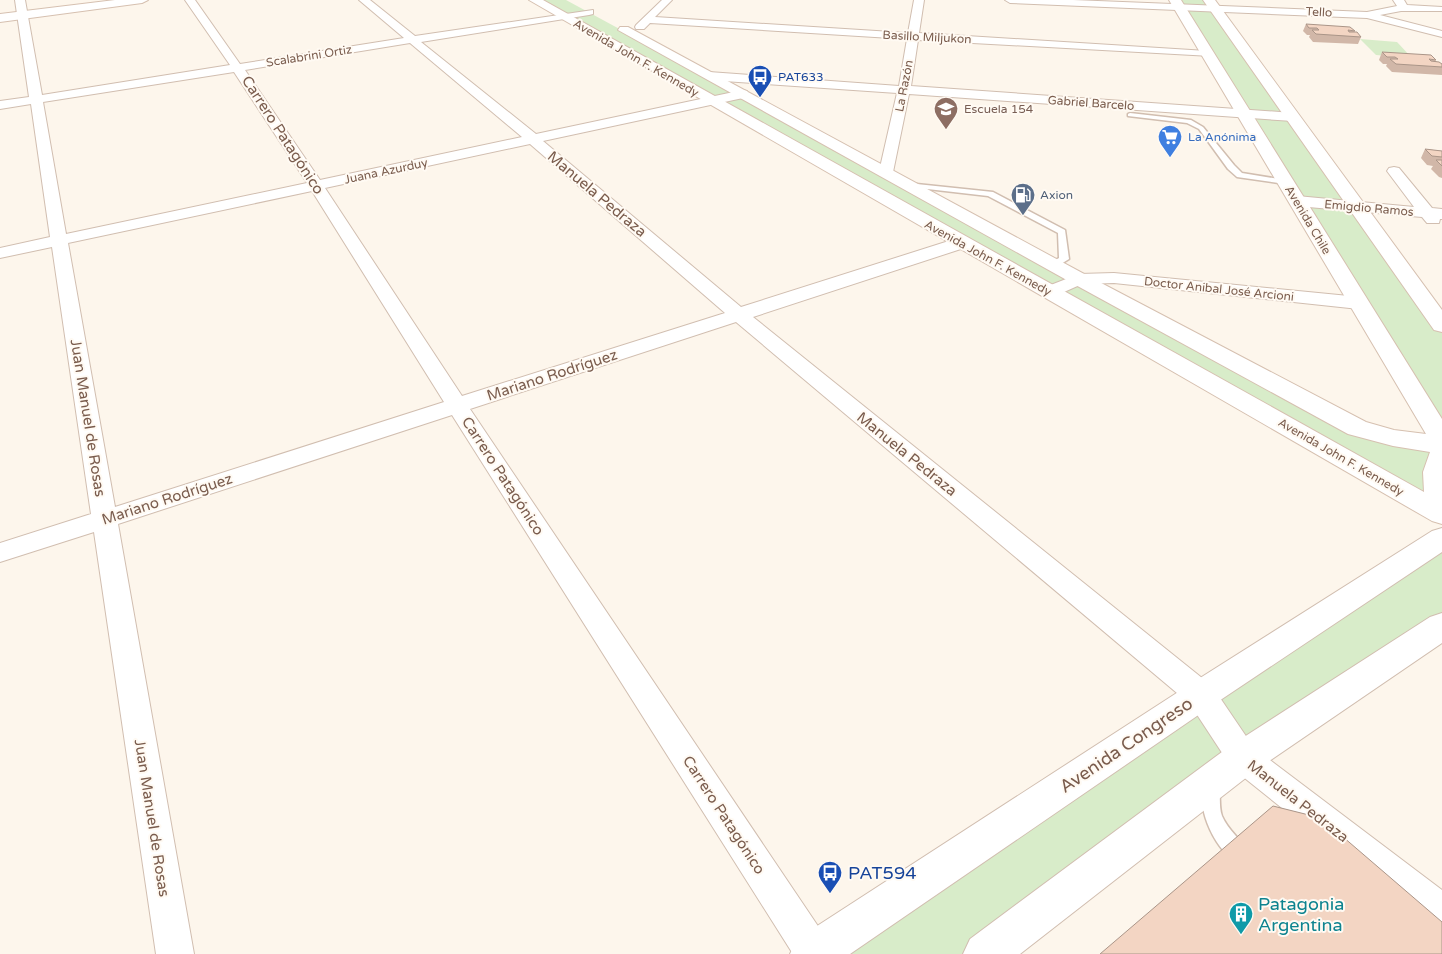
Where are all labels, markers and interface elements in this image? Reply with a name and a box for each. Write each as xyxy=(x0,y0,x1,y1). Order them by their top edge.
street label: Tello xyxy=(1305,4,1333,20)
street label: Avenida John F. Kennedy xyxy=(571,16,702,100)
street label: Basillo Miljukon xyxy=(882,28,972,46)
street label: Scalabrini Ortiz xyxy=(265,42,353,70)
street label: La Razón xyxy=(892,59,916,113)
bus stop icon: PAT633 xyxy=(747,64,773,98)
place label: PAT633 xyxy=(778,70,824,84)
street label: Carrero Patagónico xyxy=(238,72,328,198)
street label: Gabriel Barcelo xyxy=(1047,93,1135,113)
school or university icon: Escuela 154 xyxy=(933,96,959,130)
place label: Escuela 154 xyxy=(964,102,1034,116)
supermarket icon: La Anónima xyxy=(1157,124,1183,158)
place label: La Anónima xyxy=(1188,130,1256,144)
street label: Manuela Pedraza xyxy=(544,147,650,241)
street label: Juana Azurduy xyxy=(343,155,429,187)
fuel station icon: Axion xyxy=(1010,182,1036,216)
street label: Avenida Chile xyxy=(1282,183,1334,257)
place label: Axion xyxy=(1040,188,1073,202)
street label: Emigdio Ramos xyxy=(1324,197,1414,219)
street label: Avenida John F. Kennedy xyxy=(922,217,1054,299)
street label: Doctor Anibal José Arcioni xyxy=(1143,274,1295,304)
street label: Juan Manuel de Rosas xyxy=(67,338,109,498)
street label: Mariano Rodríguez xyxy=(484,345,620,405)
street label: Manuela Pedraza xyxy=(853,408,961,500)
street label: Carrero Patagónico xyxy=(458,413,548,539)
street label: Avenida John F. Kennedy xyxy=(1276,415,1407,499)
street label: Mariano Rodríguez xyxy=(99,469,235,529)
street label: Avenida Congreso xyxy=(1055,692,1197,798)
street label: Juan Manuel de Rosas xyxy=(131,738,173,898)
street label: Carrero Patagónico xyxy=(679,752,769,878)
street label: Manuela Pedraza xyxy=(1244,756,1352,846)
bus stop icon: PAT594 xyxy=(817,860,843,894)
place label: PAT594 xyxy=(848,862,917,884)
place label: Patagonia Argentina xyxy=(1258,893,1344,936)
building icon: Patagonia Argentina xyxy=(1228,901,1254,935)

